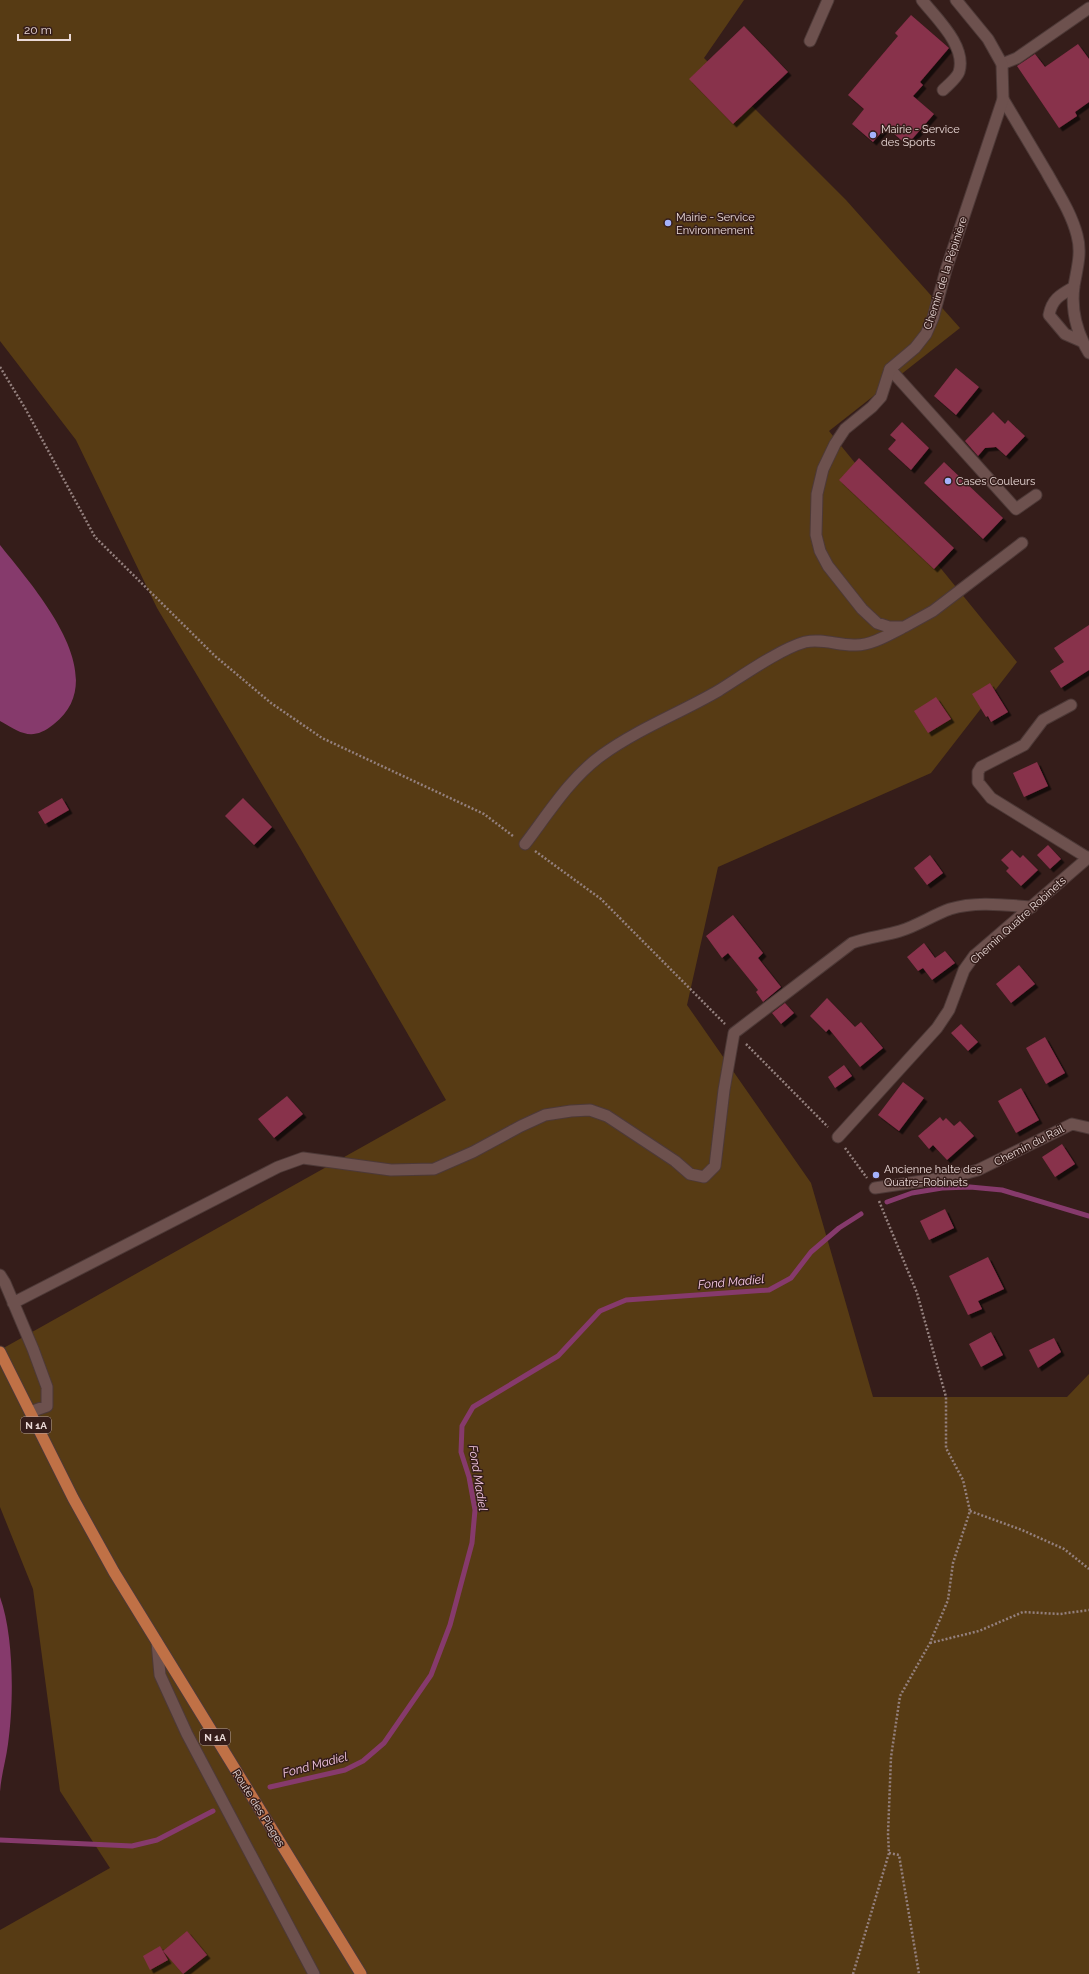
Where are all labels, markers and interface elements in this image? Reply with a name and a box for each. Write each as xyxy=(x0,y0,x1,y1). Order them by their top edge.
scale bar xyxy=(18,16,70,42)
text: 20 m xyxy=(24,23,52,37)
place label: Mairie - Service des Sports xyxy=(881,123,960,149)
marker: Mairie - Service des Sports xyxy=(868,130,878,140)
place label: Mairie - Service Environnement xyxy=(676,211,755,237)
street label: Chemin de la Pépinière xyxy=(921,215,970,331)
marker: Mairie - Service Environnement xyxy=(663,218,673,228)
place label: Cases Couleurs xyxy=(956,475,1035,488)
marker: Cases Couleurs xyxy=(943,476,953,486)
street label: Chemin Quatre Robinets xyxy=(968,874,1069,967)
street label: Chemin du Rail xyxy=(992,1122,1066,1169)
place label: Ancienne halte des Quatre-Robinets xyxy=(884,1163,982,1189)
marker: Ancienne halte des Quatre-Robinets xyxy=(871,1170,881,1180)
water label: Fond Madiel xyxy=(697,1272,765,1292)
road number: N 1A xyxy=(21,1417,51,1433)
water label: Fond Madiel xyxy=(466,1444,490,1512)
road number: N 1A xyxy=(200,1729,230,1745)
water label: Fond Madiel xyxy=(281,1750,349,1780)
street label: Route des Plages xyxy=(230,1767,288,1849)

